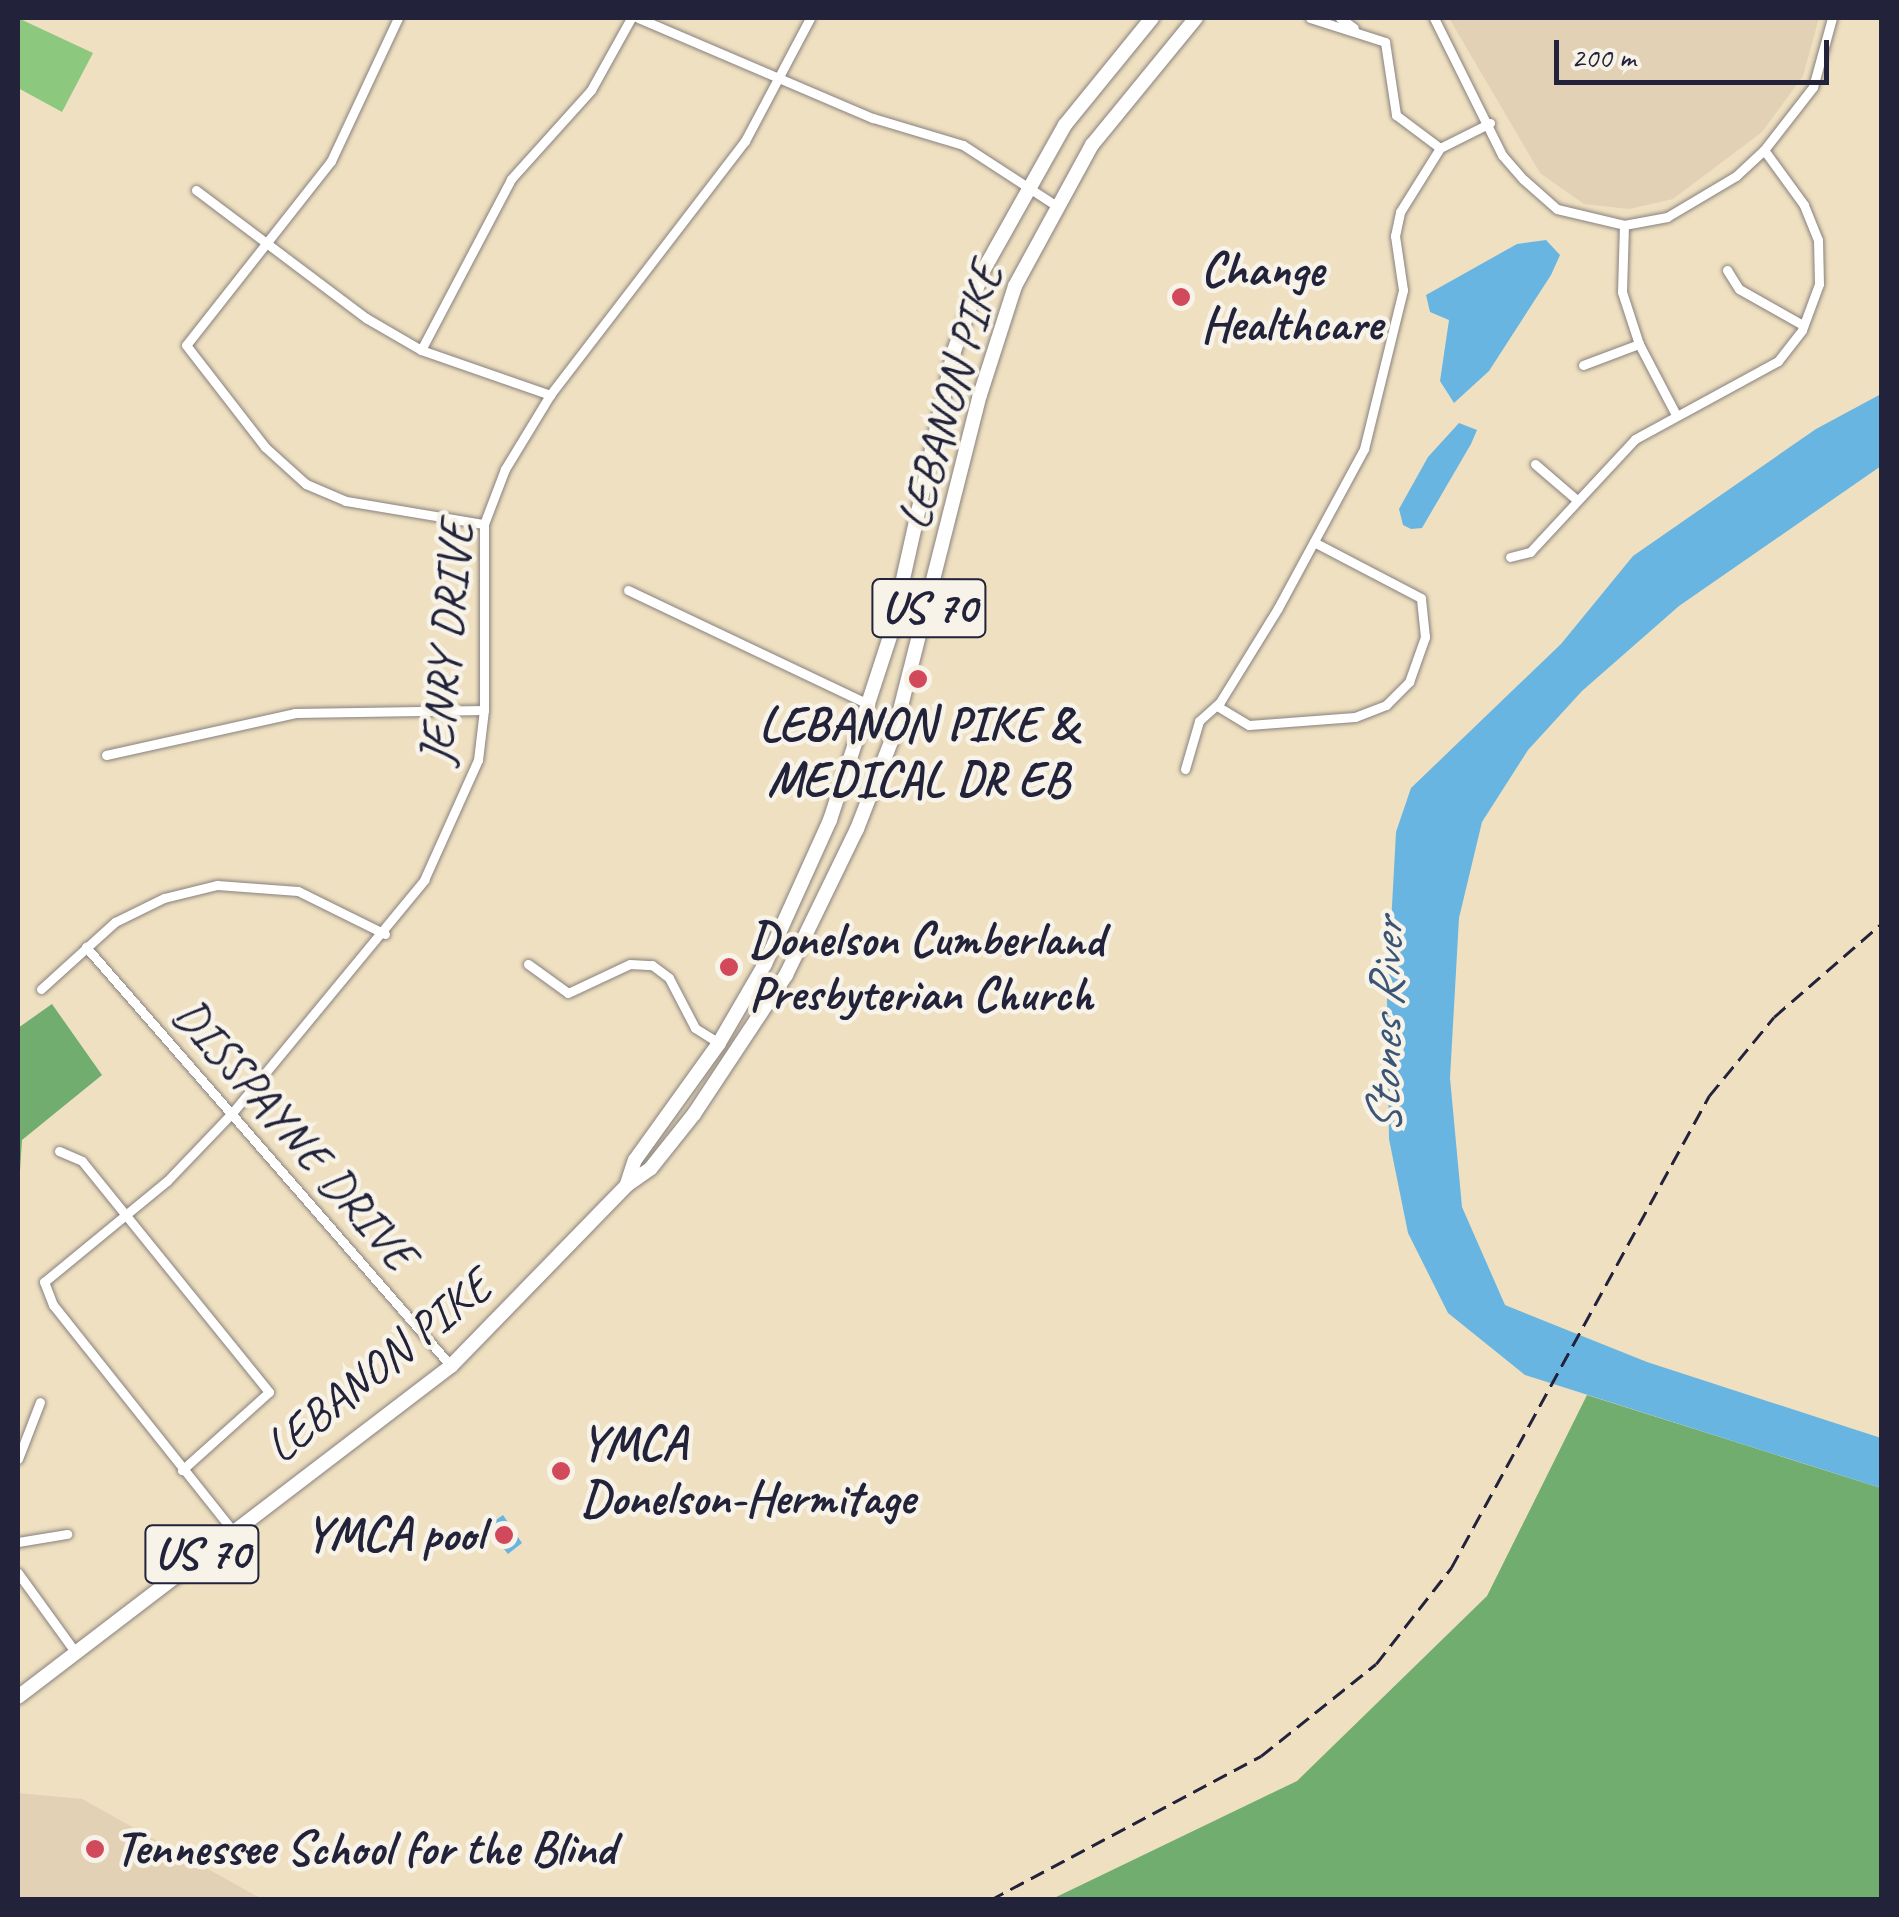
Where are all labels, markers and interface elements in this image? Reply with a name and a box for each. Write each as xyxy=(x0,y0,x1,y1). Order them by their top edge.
scale bar xyxy=(1559,20,1834,82)
text: 200 m xyxy=(1571,38,1636,76)
place label: Change Healthcare xyxy=(1201,240,1382,353)
street label: LEBANON PIKE xyxy=(884,256,1016,536)
marker: Change Healthcare xyxy=(1170,286,1192,308)
street label: JENRY DRIVE xyxy=(407,519,485,767)
road number: US 70 xyxy=(869,568,989,648)
marker: LEBANON PIKE & MEDICAL DR EB xyxy=(907,668,929,690)
place label: LEBANON PIKE & MEDICAL DR EB xyxy=(759,695,1077,808)
place label: Donelson Cumberland Presbyterian Church xyxy=(749,910,1102,1023)
water label: Stones River xyxy=(1353,919,1417,1135)
marker: Donelson Cumberland Presbyterian Church xyxy=(718,956,740,978)
street label: DISSPAYNE DRIVE xyxy=(161,986,429,1282)
street label: LEBANON PIKE xyxy=(253,1257,503,1475)
place label: YMCA Donelson-Hermitage xyxy=(581,1414,915,1527)
marker: YMCA Donelson-Hermitage xyxy=(550,1460,572,1482)
place label: YMCA pool xyxy=(306,1506,484,1564)
road number: US 70 xyxy=(142,1514,262,1594)
marker: YMCA pool xyxy=(493,1524,515,1546)
place label: Tennessee School for the Blind xyxy=(115,1820,615,1878)
marker: Tennessee School for the Blind xyxy=(84,1838,106,1860)

